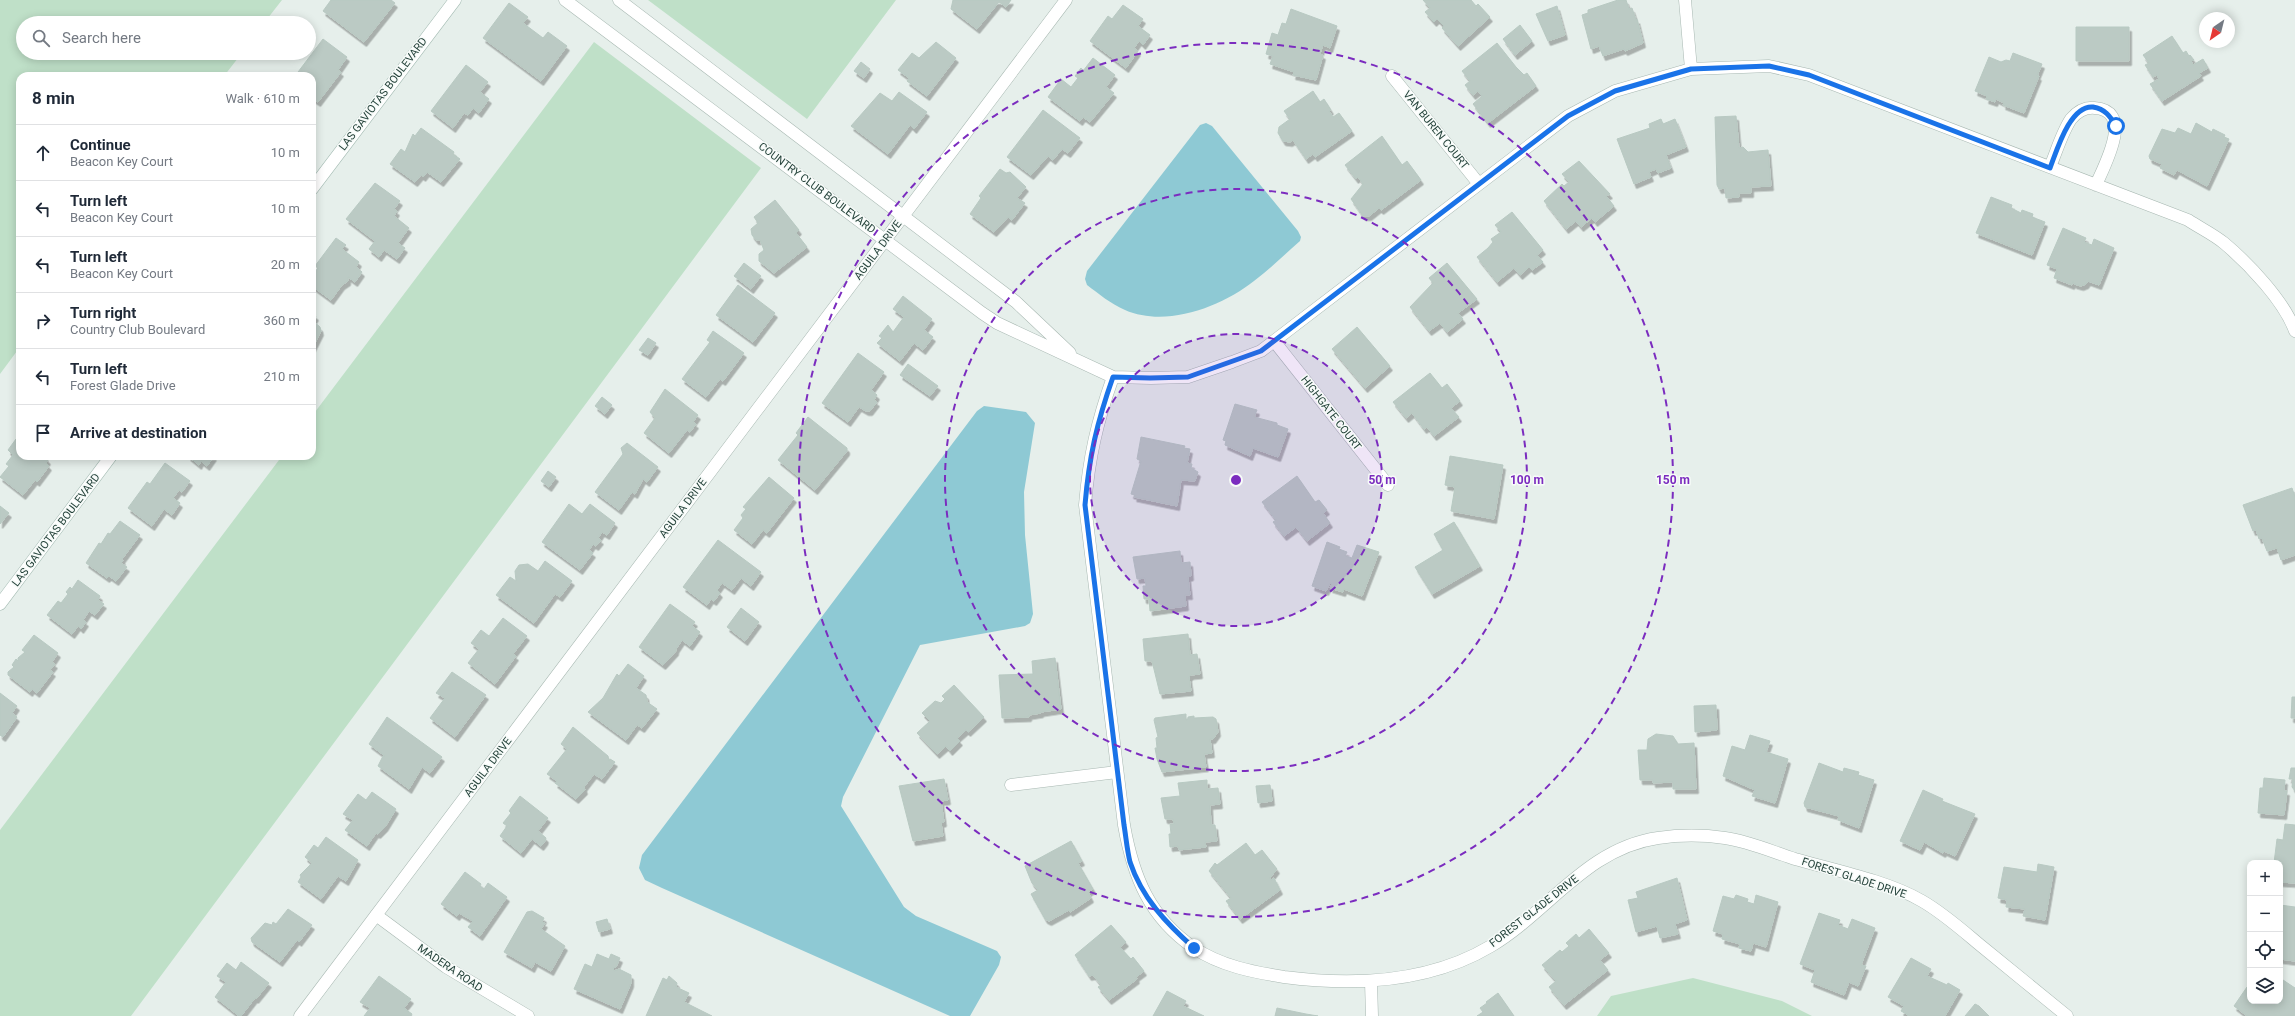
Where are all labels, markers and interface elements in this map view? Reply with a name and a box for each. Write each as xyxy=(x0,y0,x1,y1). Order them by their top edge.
north arrow xyxy=(2199,12,2235,48)
search box xyxy=(16,16,316,60)
icon: search xyxy=(30,27,52,49)
text: Search here xyxy=(62,29,141,47)
street label: LAS GAVIOTAS BOULEVARD xyxy=(336,35,430,153)
text: 8 min xyxy=(32,88,75,108)
street label: VAN BUREN COURT xyxy=(1401,88,1472,172)
text: Walk · 610 m xyxy=(225,91,300,106)
route start xyxy=(2107,117,2125,135)
text: Continue xyxy=(70,136,131,154)
street label: COUNTRY CLUB BOULEVARD xyxy=(756,140,878,236)
icon: ahead xyxy=(32,142,54,164)
text: 10 m xyxy=(271,145,300,160)
text: Beacon Key Court xyxy=(70,154,173,169)
text: Turn left xyxy=(70,192,127,210)
icon: left xyxy=(32,198,54,220)
text: 10 m xyxy=(271,201,300,216)
text: Beacon Key Court xyxy=(70,210,173,225)
street label: AGUILA DRIVE xyxy=(851,218,905,282)
text: Turn left xyxy=(70,248,127,266)
icon: left xyxy=(32,254,54,276)
text: 20 m xyxy=(271,257,300,272)
text: Beacon Key Court xyxy=(70,266,173,281)
text: Turn right xyxy=(70,304,136,322)
icon: right xyxy=(32,310,54,332)
text: 360 m xyxy=(263,313,300,328)
text: Country Club Boulevard xyxy=(70,322,205,337)
text: Turn left xyxy=(70,360,127,378)
icon: left xyxy=(32,366,54,388)
text: 210 m xyxy=(263,369,300,384)
street label: HIGHGATE COURT xyxy=(1298,373,1364,453)
text: Forest Glade Drive xyxy=(70,378,176,393)
icon: arrive xyxy=(32,422,54,444)
text: Arrive at destination xyxy=(70,424,207,442)
street label: LAS GAVIOTAS BOULEVARD xyxy=(9,471,103,589)
centre of rings xyxy=(1229,473,1243,487)
text: 50 m xyxy=(1368,473,1396,487)
text: 100 m xyxy=(1510,473,1544,487)
text: 150 m xyxy=(1656,473,1690,487)
street label: AGUILA DRIVE xyxy=(656,476,710,540)
street label: AGUILA DRIVE xyxy=(461,735,515,799)
street label: FOREST GLADE DRIVE xyxy=(1800,855,1908,901)
map controls xyxy=(2247,860,2283,1004)
button: + xyxy=(2247,860,2283,896)
street label: FOREST GLADE DRIVE xyxy=(1487,872,1581,950)
button: − xyxy=(2247,896,2283,932)
button: locate xyxy=(2247,932,2283,968)
route end xyxy=(1185,939,1203,957)
street label: MADERA ROAD xyxy=(415,941,485,995)
button: layers xyxy=(2247,968,2283,1004)

